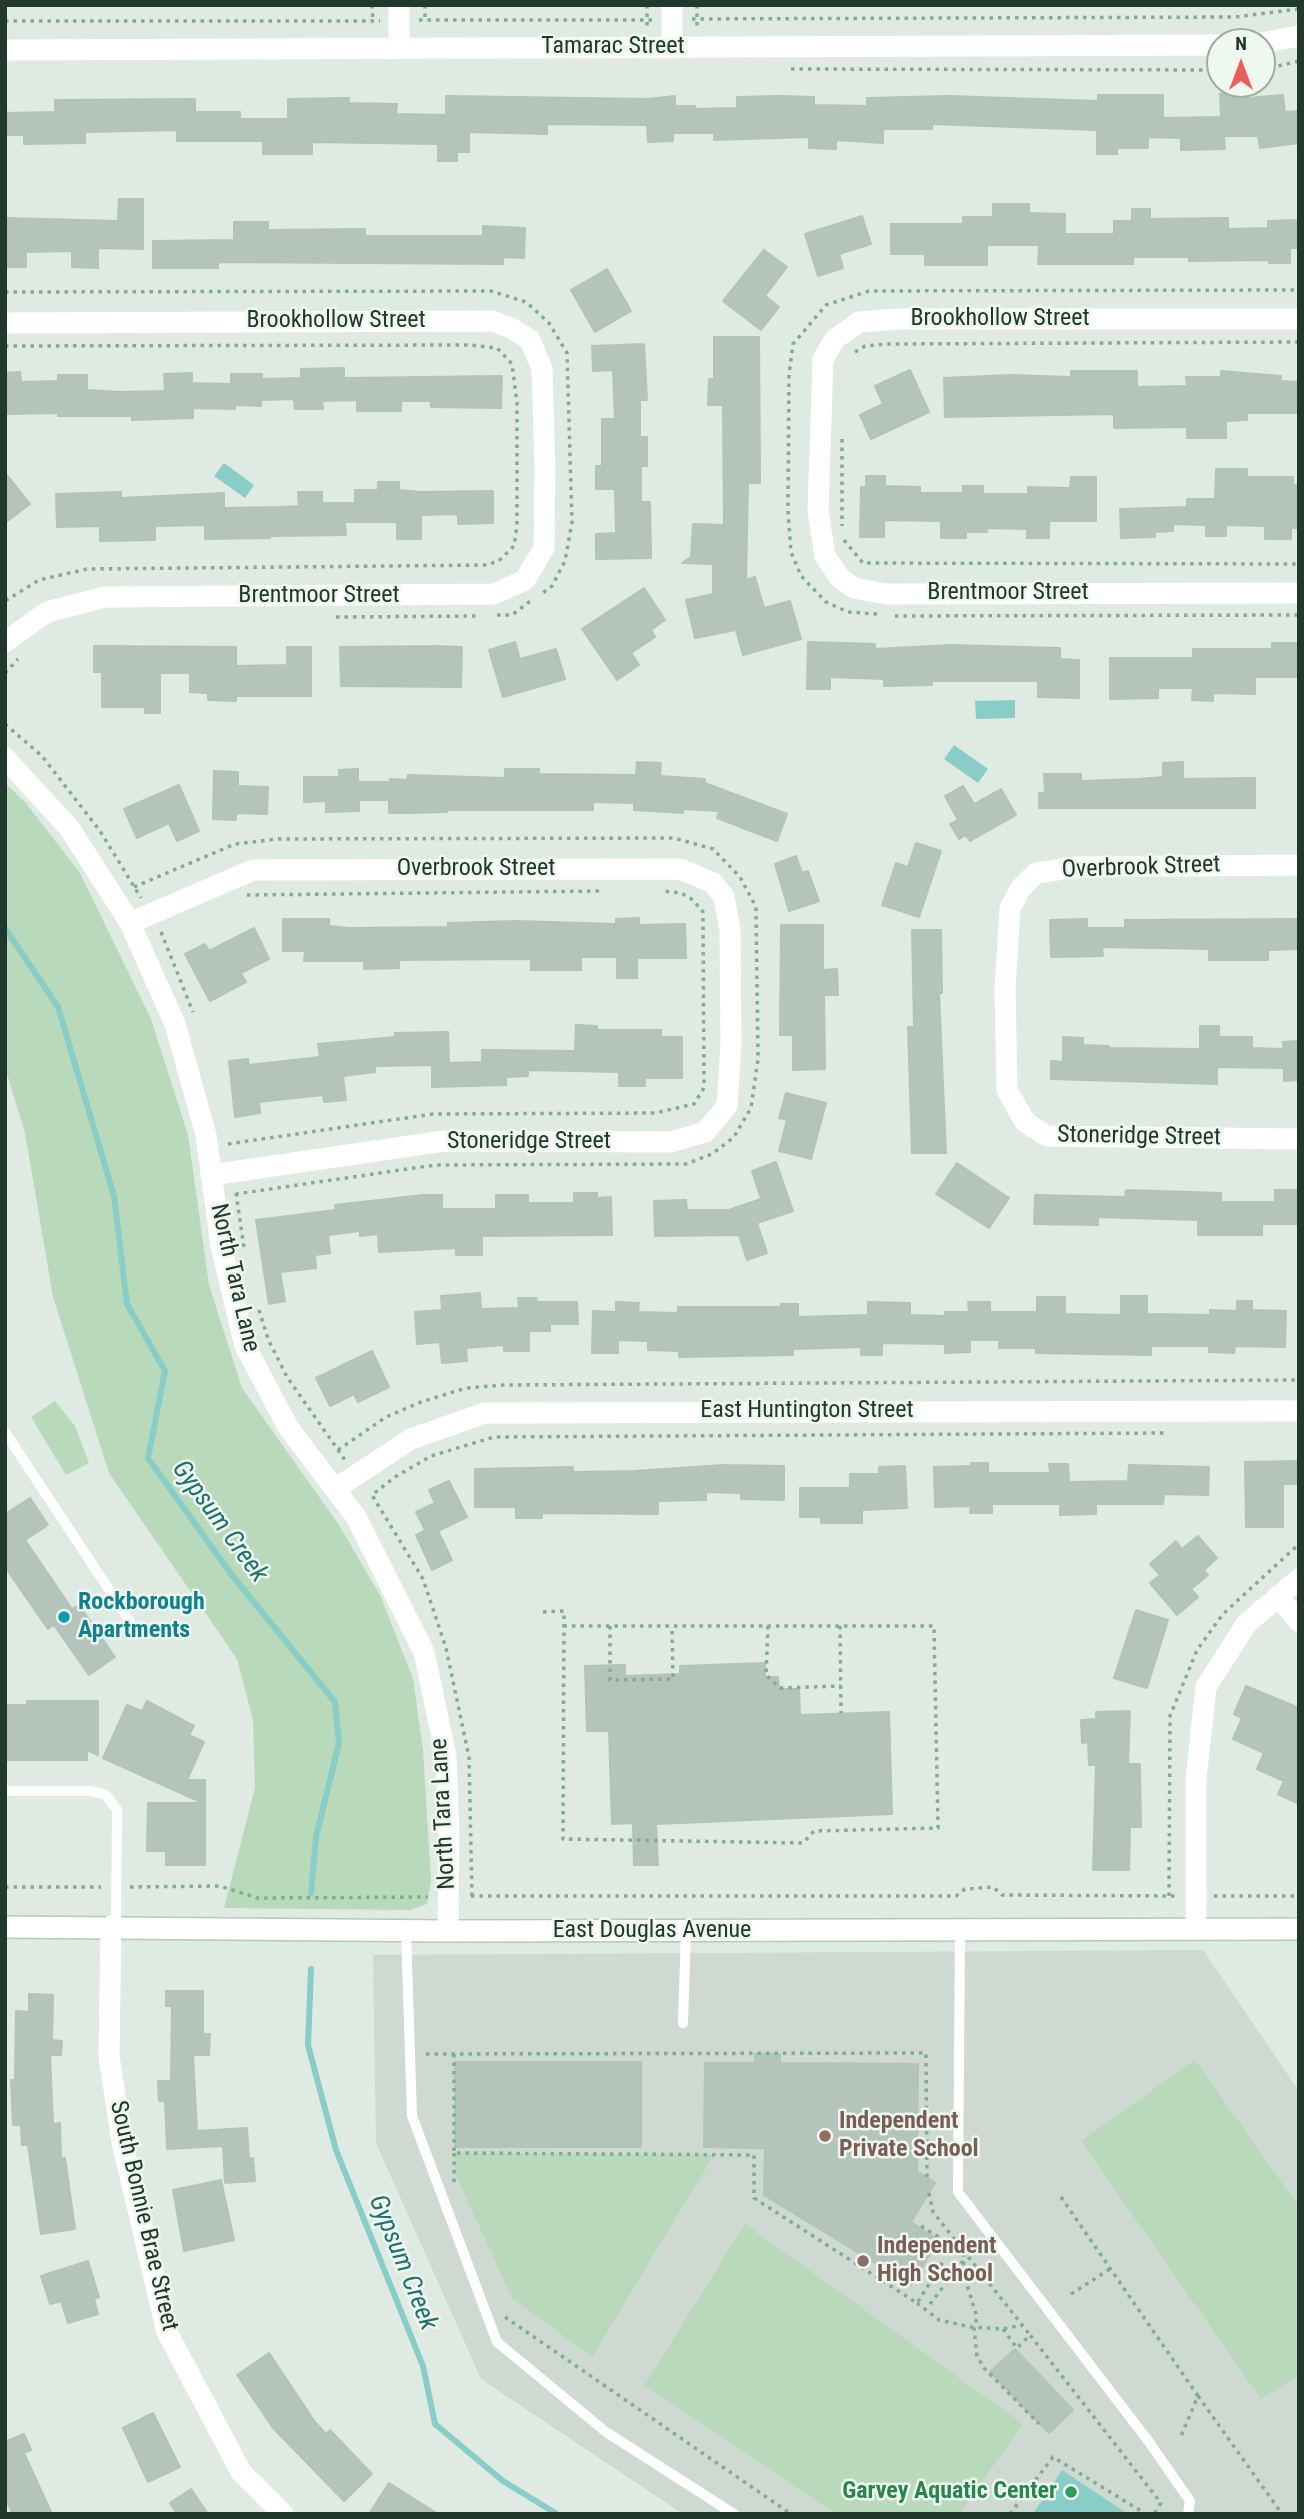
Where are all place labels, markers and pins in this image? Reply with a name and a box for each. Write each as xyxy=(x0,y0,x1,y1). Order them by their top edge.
place label: Rockborough Apartments xyxy=(78,1589,205,1645)
marker: Rockborough Apartments xyxy=(56,1609,72,1625)
place label: Independent Private School xyxy=(839,2108,979,2164)
marker: Independent Private School xyxy=(817,2128,833,2144)
place label: Independent High School xyxy=(877,2233,996,2289)
marker: Independent High School xyxy=(855,2253,871,2269)
place label: Garvey Aquatic Center xyxy=(842,2478,1057,2506)
marker: Garvey Aquatic Center xyxy=(1063,2484,1079,2500)

